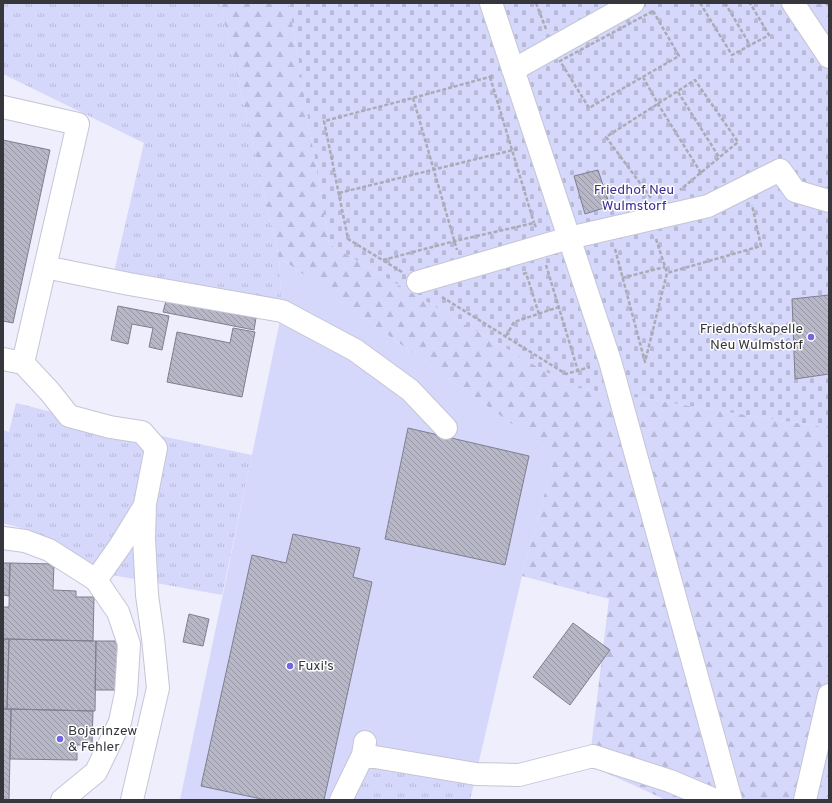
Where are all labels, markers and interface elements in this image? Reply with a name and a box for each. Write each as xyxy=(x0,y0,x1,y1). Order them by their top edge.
park label: Friedhof Neu Wulmstorf xyxy=(594,182,674,215)
place label: Friedhofskapelle Neu Wulmstorf xyxy=(700,321,803,354)
marker: Friedhofskapelle Neu Wulmstorf xyxy=(806,332,816,342)
place label: Fuxi's xyxy=(298,658,334,675)
marker: Fuxi's xyxy=(285,661,295,671)
place label: Bojarinzew & Fehler xyxy=(68,723,137,756)
marker: Bojarinzew & Fehler xyxy=(55,734,65,744)

